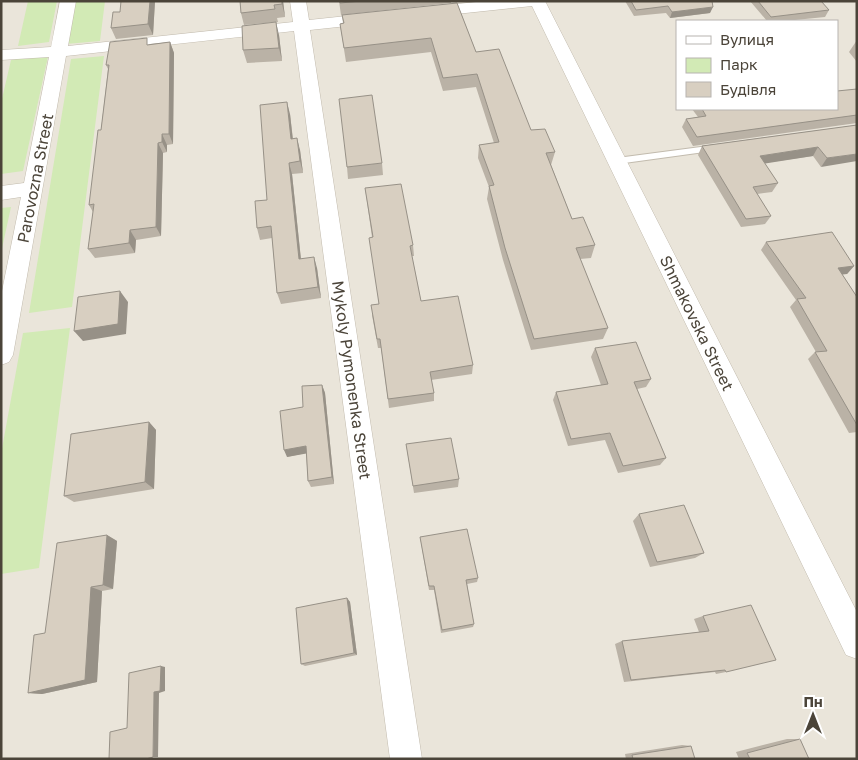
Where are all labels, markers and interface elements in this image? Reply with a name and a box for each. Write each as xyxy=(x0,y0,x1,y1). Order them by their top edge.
legend xyxy=(676,20,838,110)
text: Вулиця xyxy=(720,30,774,48)
text: Парк xyxy=(720,55,758,73)
text: Будівля xyxy=(720,80,776,98)
street label: Parovozna Street xyxy=(13,112,57,244)
street label: Shmakovska Street xyxy=(656,252,738,394)
street label: Mykoly Pymonenka Street xyxy=(328,279,376,481)
north arrow xyxy=(788,690,838,740)
text: Пн xyxy=(803,693,823,710)

